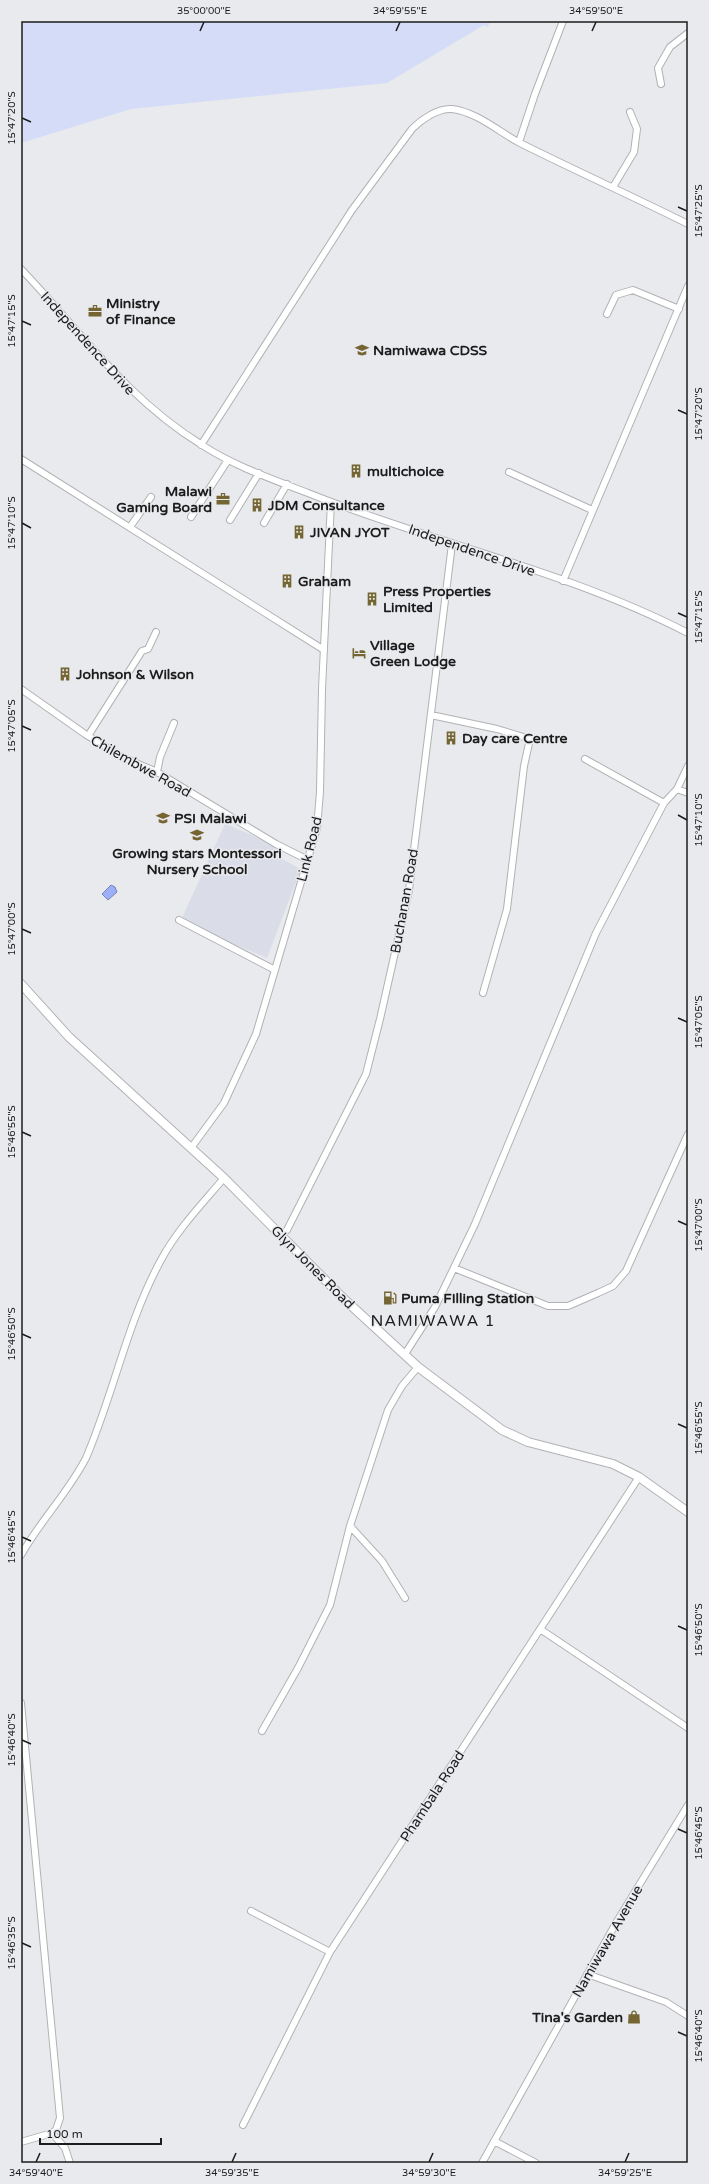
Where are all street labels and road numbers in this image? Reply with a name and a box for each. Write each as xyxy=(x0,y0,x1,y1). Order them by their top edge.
street label: Independence Drive xyxy=(37,288,139,399)
street label: Independence Drive xyxy=(406,521,538,580)
street label: Chilembwe Road xyxy=(87,732,194,801)
street label: Link Road xyxy=(293,815,326,883)
street label: Buchanan Road xyxy=(387,848,422,955)
street label: Glyn Jones Road xyxy=(267,1222,358,1313)
street label: Phambala Road xyxy=(397,1747,468,1845)
street label: Namiwawa Avenue xyxy=(568,1882,647,2000)

